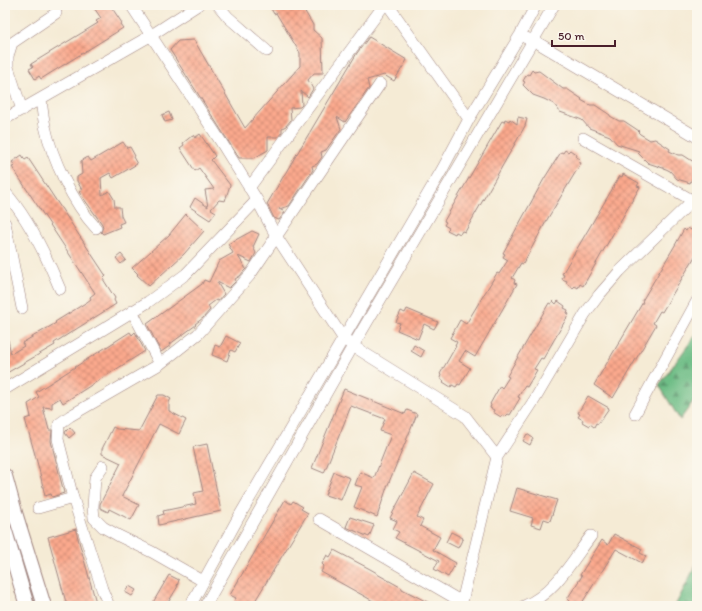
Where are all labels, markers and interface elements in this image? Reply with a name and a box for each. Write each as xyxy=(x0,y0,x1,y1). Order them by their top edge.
scale bar xyxy=(552,22,615,48)
text: 50 m xyxy=(558,29,584,43)

